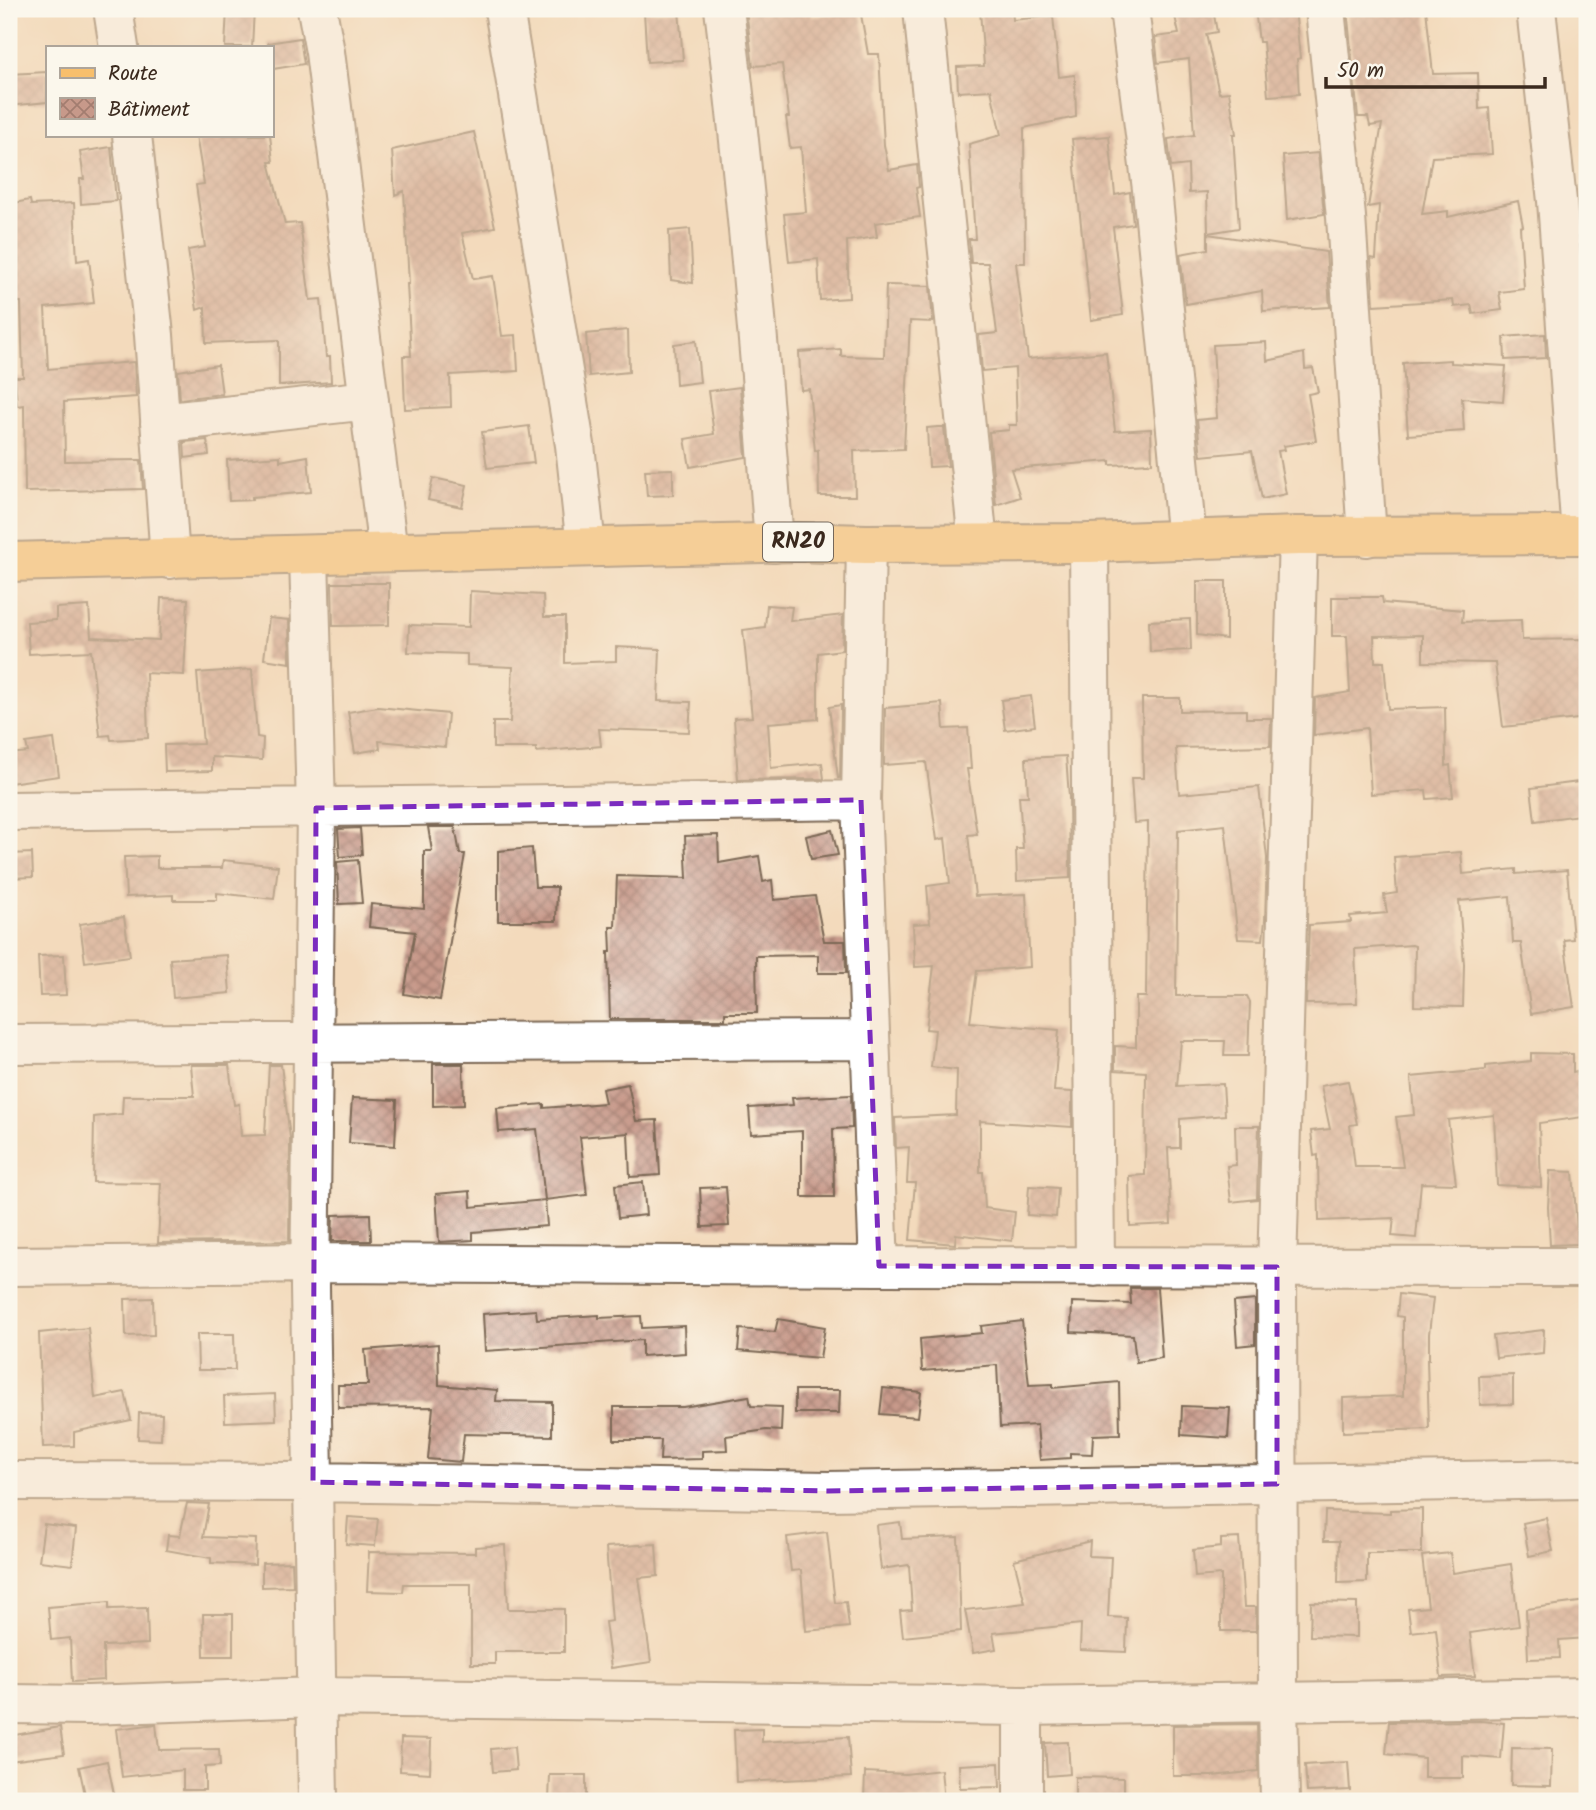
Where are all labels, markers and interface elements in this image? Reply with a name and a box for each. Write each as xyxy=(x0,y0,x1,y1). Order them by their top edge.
legend xyxy=(46,46,273,136)
scale bar xyxy=(1326,46,1545,90)
text: 50 m xyxy=(1337,55,1384,88)
text: Route xyxy=(108,58,158,91)
text: Bâtiment xyxy=(108,94,191,127)
road number: RN20 xyxy=(763,522,833,562)

